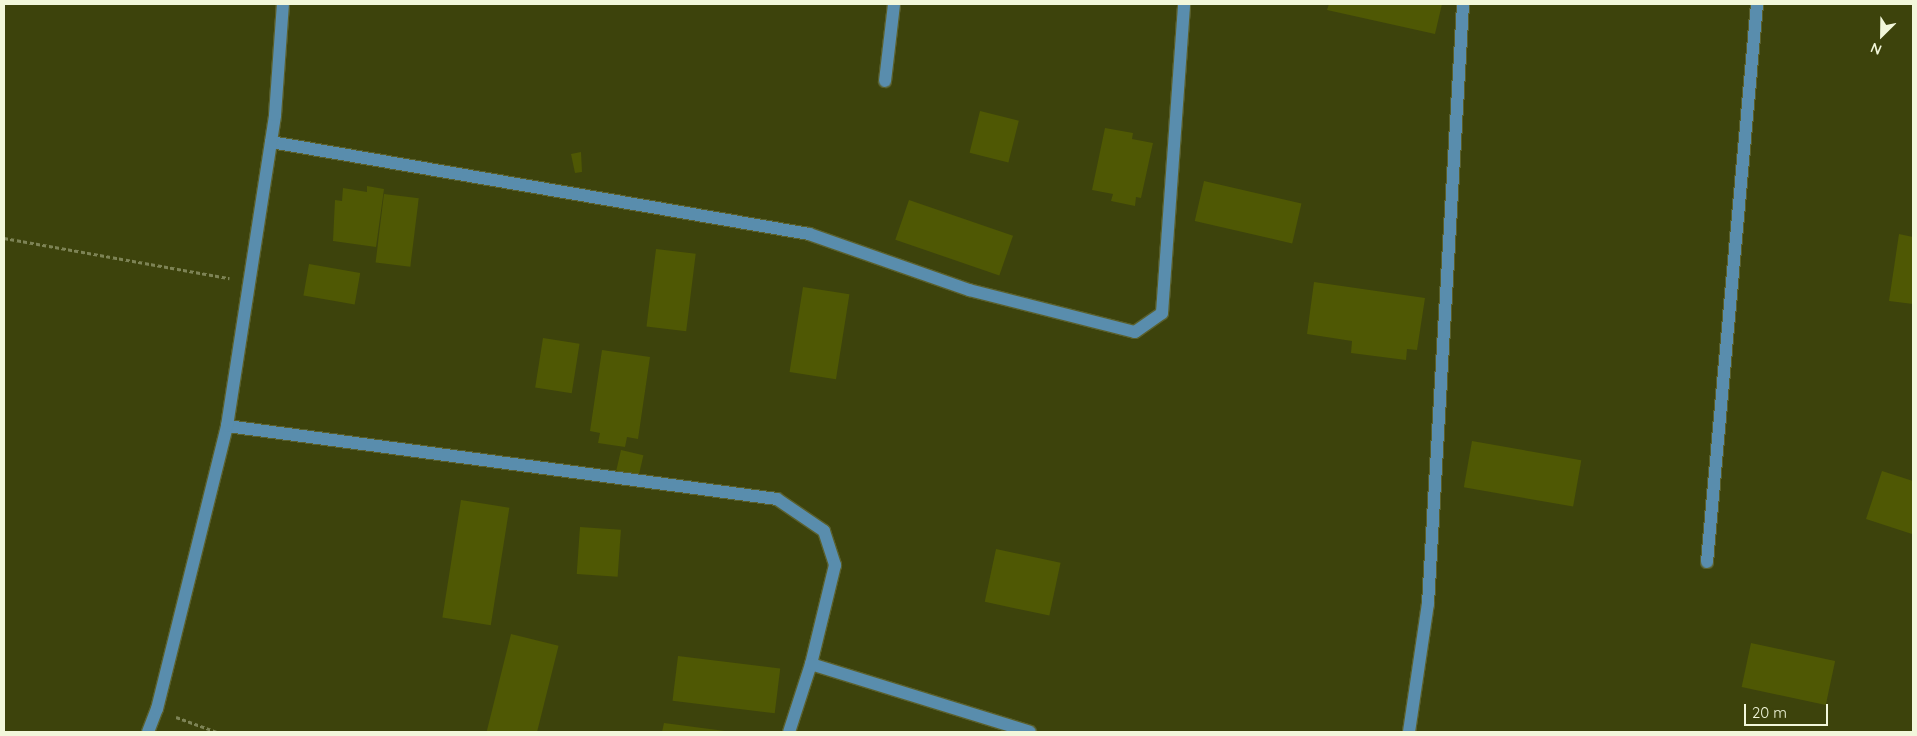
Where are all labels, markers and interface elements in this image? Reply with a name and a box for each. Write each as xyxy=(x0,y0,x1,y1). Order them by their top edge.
north arrow xyxy=(1857,10,1907,60)
text: N xyxy=(1868,39,1884,59)
scale bar xyxy=(1747,694,1831,726)
text: 20 m xyxy=(1752,703,1787,722)

